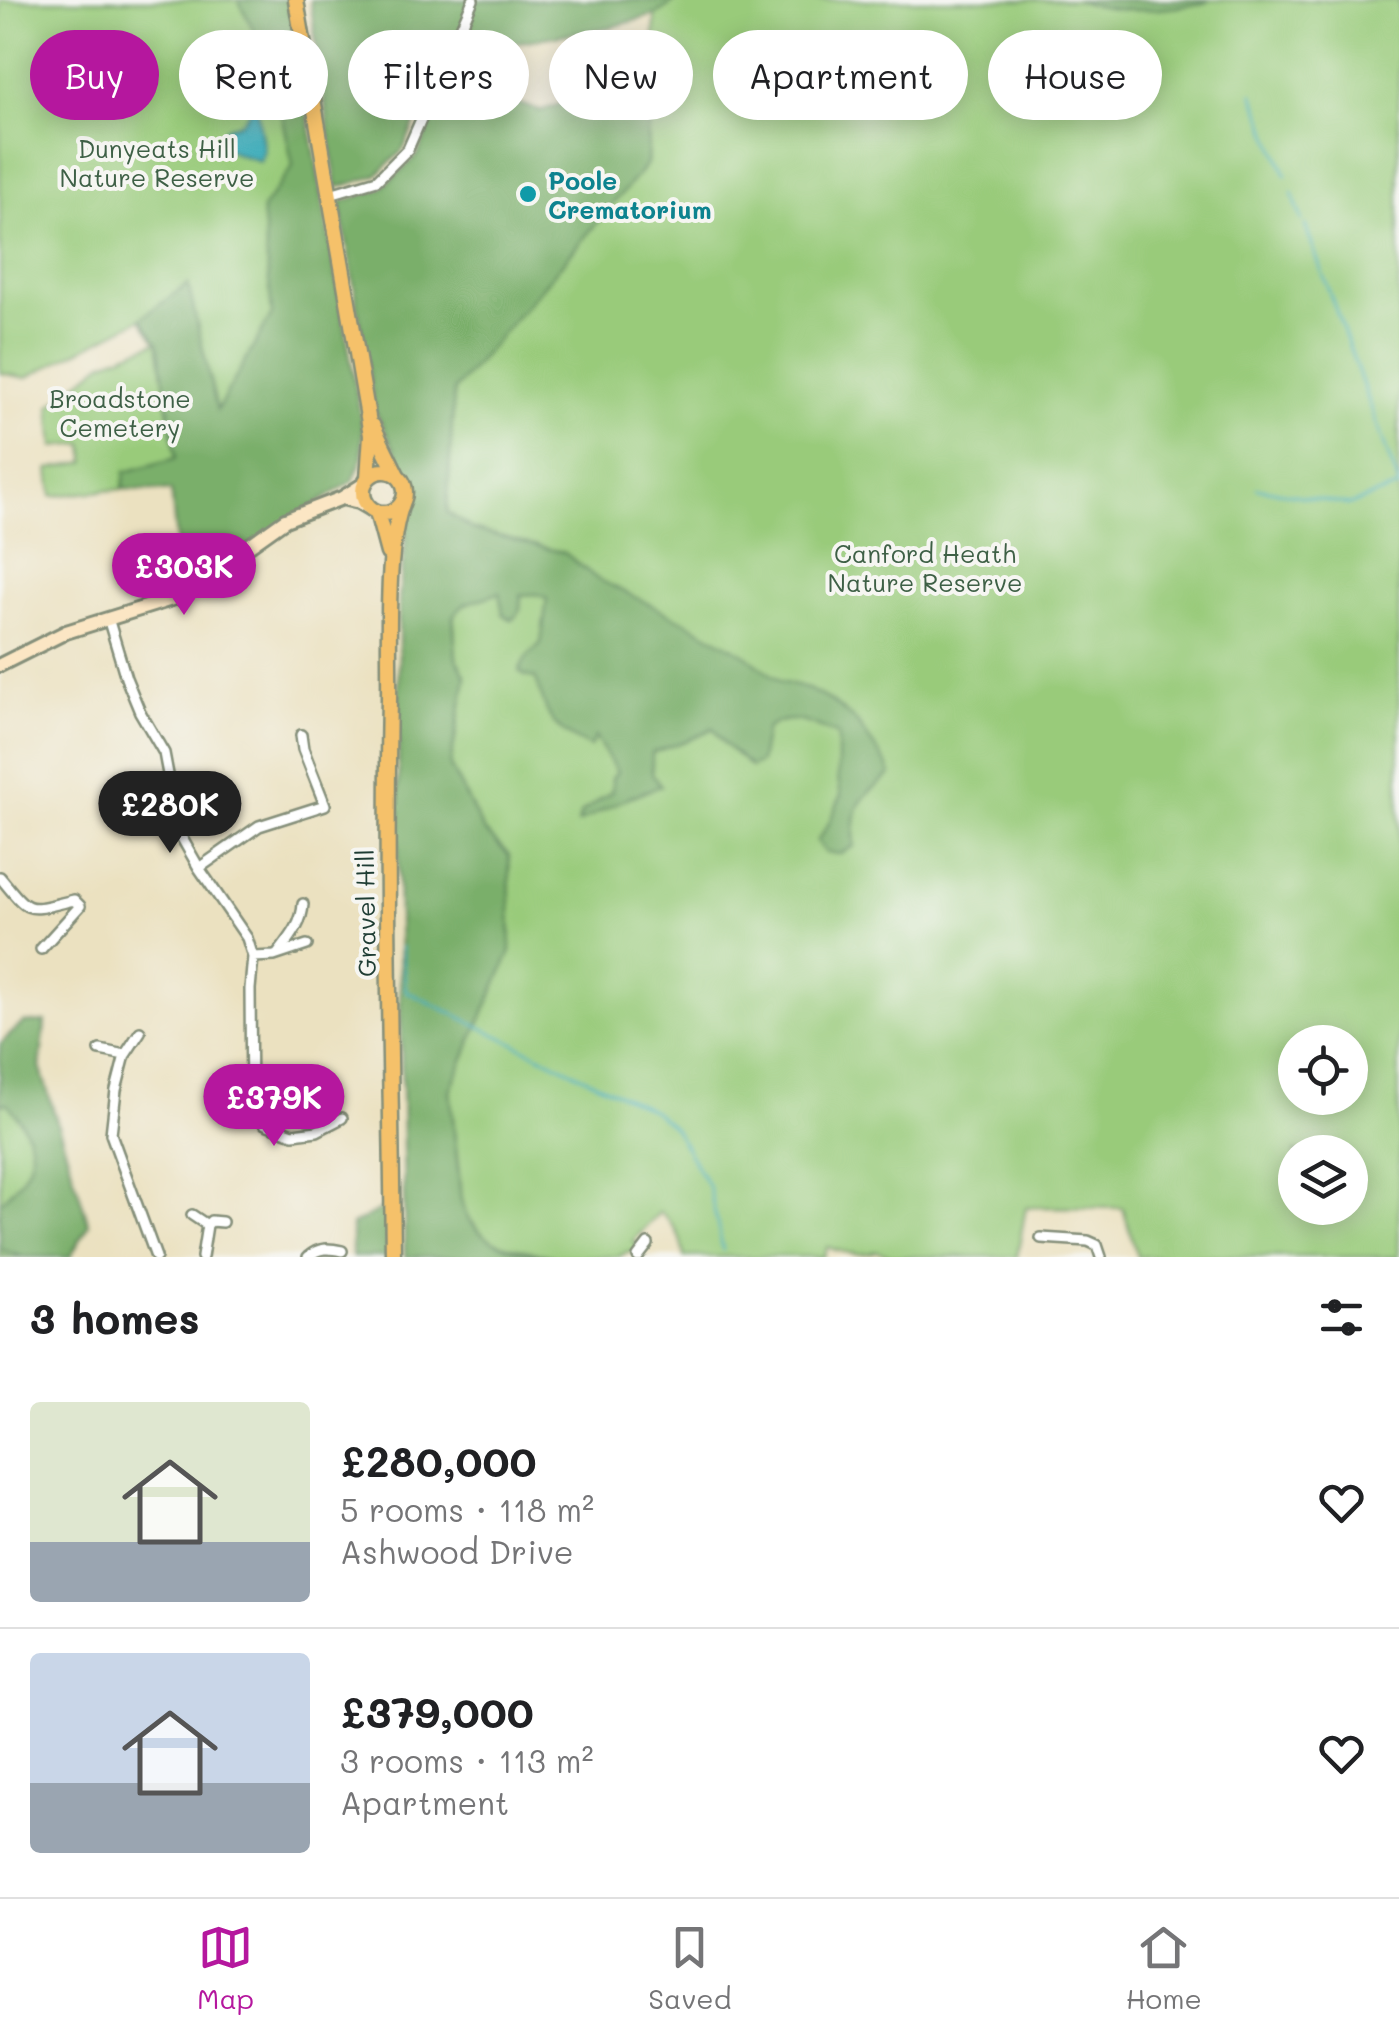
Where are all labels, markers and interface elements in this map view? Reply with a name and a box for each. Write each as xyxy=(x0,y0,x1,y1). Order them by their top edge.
chip: Buy xyxy=(30,30,159,120)
chip: Rent xyxy=(179,30,328,120)
chip: Filters xyxy=(348,30,529,120)
chip: New xyxy=(549,30,693,120)
chip: Apartment xyxy=(713,30,968,120)
chip: House xyxy=(988,30,1162,120)
park label: Dunyeats Hill Nature Reserve xyxy=(59,132,255,193)
place label: Poole Crematorium xyxy=(548,164,712,225)
marker: Poole Crematorium xyxy=(517,183,539,205)
park label: Broadstone Cemetery xyxy=(49,382,191,444)
pin: £303K xyxy=(114,533,254,618)
park label: Canford Heath Nature Reserve xyxy=(827,537,1023,598)
text: £303K xyxy=(134,544,234,586)
pin: £280K xyxy=(100,771,240,856)
text: £280K xyxy=(120,782,220,824)
street label: Gravel Hill xyxy=(348,849,382,977)
map controls xyxy=(1278,1025,1368,1225)
button: locate xyxy=(1278,1025,1368,1115)
pin: £379K xyxy=(204,1064,344,1149)
text: £379K xyxy=(225,1075,323,1117)
button: layers xyxy=(1278,1135,1368,1225)
text: 3 homes xyxy=(30,1290,200,1345)
icon: filters xyxy=(1314,1290,1369,1345)
text: £280,000 xyxy=(340,1433,537,1488)
icon: home xyxy=(110,1442,230,1562)
icon: heart xyxy=(1314,1475,1369,1530)
text: 5 rooms · 118 m² xyxy=(340,1488,594,1530)
text: Ashwood Drive xyxy=(340,1530,574,1572)
text: £379,000 xyxy=(340,1684,534,1739)
icon: home xyxy=(110,1693,230,1813)
icon: heart xyxy=(1314,1726,1369,1781)
text: 3 rooms · 113 m² xyxy=(340,1739,594,1781)
text: Apartment xyxy=(340,1781,509,1823)
tab: Map xyxy=(197,1920,254,2016)
tab: Saved xyxy=(648,1920,731,2016)
tab: Home xyxy=(1126,1920,1202,2016)

